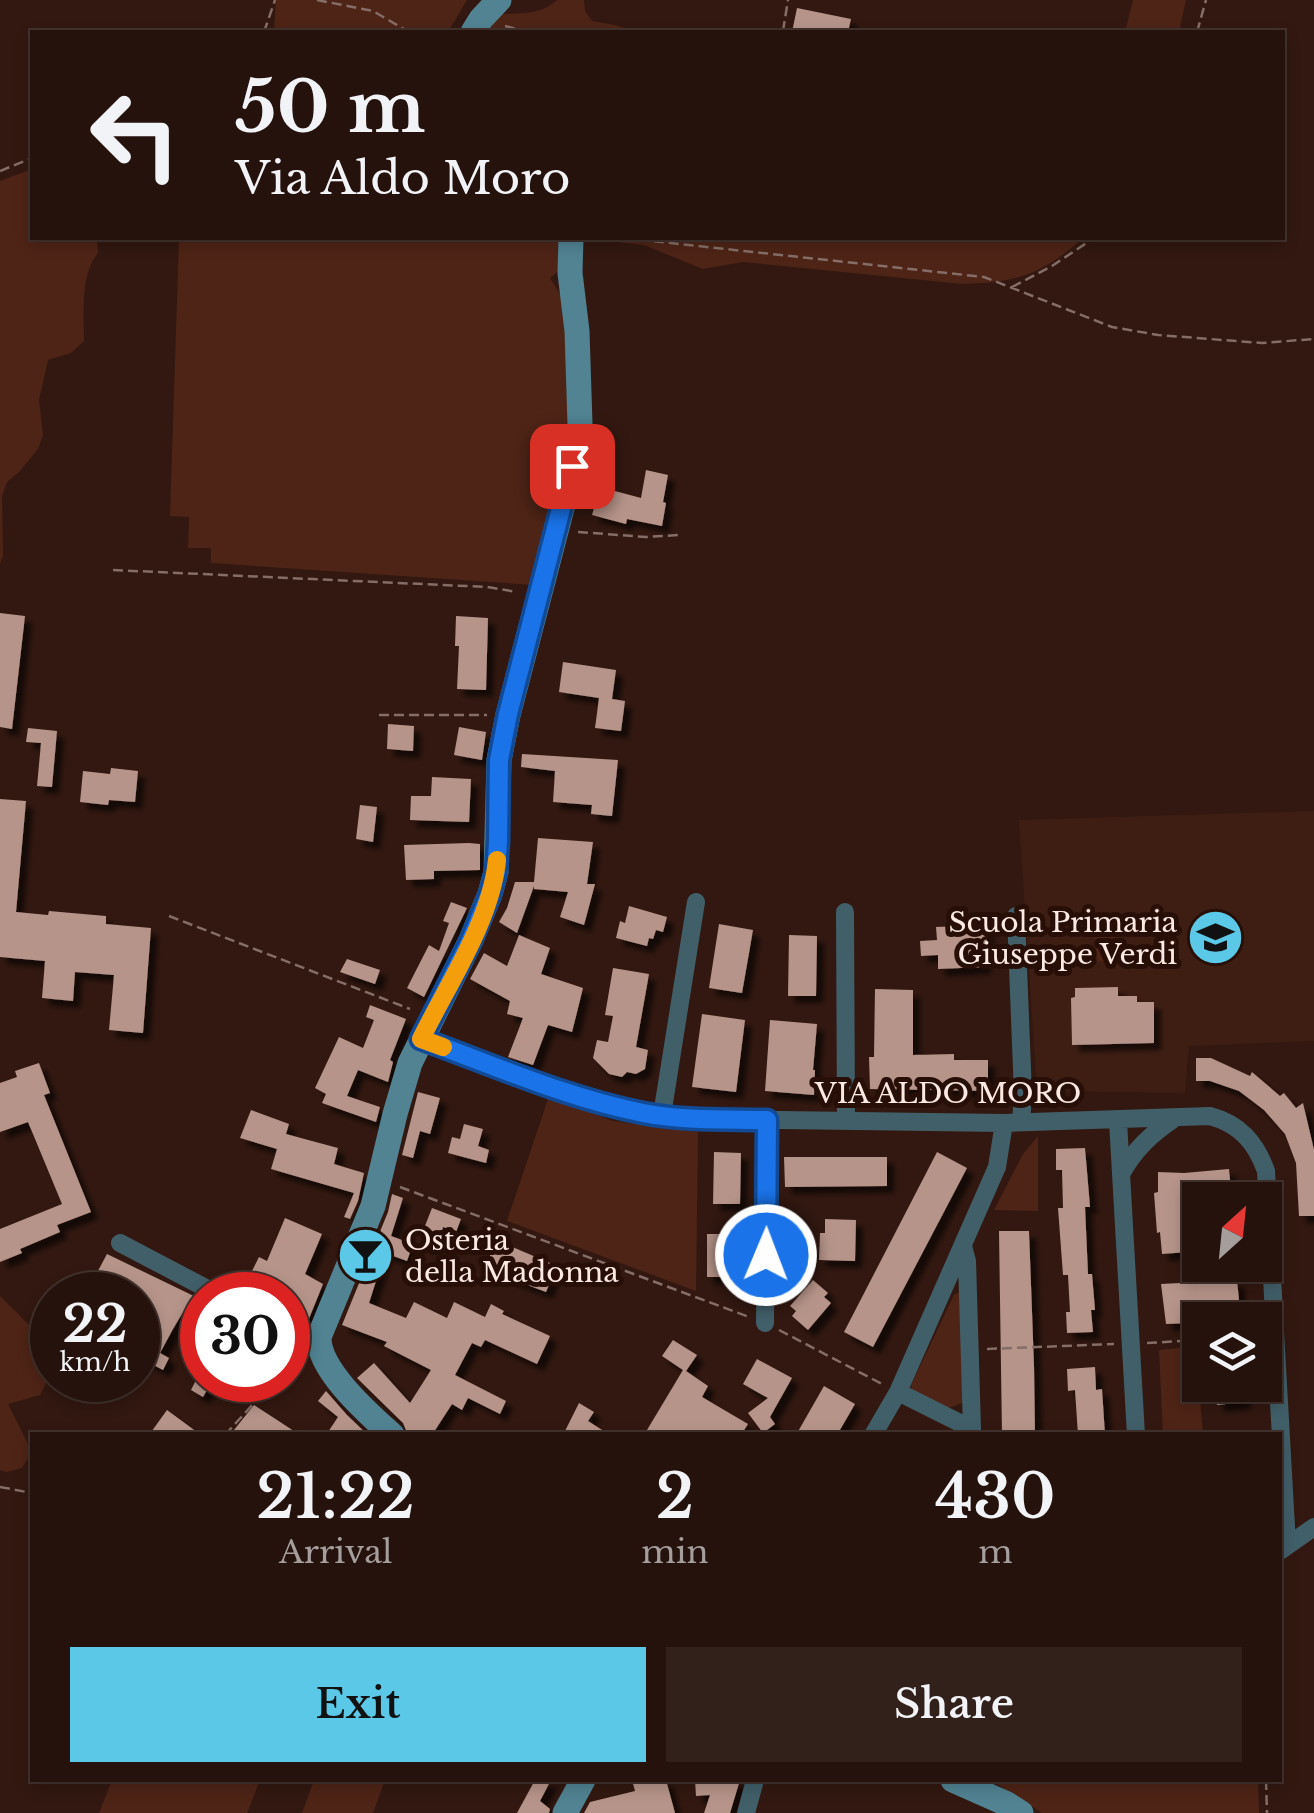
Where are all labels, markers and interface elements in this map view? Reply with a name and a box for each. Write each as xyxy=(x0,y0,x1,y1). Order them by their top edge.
text: 50 m xyxy=(235,64,426,151)
icon: left xyxy=(70,70,200,200)
text: Via Aldo Moro xyxy=(235,150,571,206)
pin xyxy=(530,424,615,509)
icon: arrive xyxy=(545,439,600,494)
place label: Scuola Primaria Giuseppe Verdi xyxy=(948,905,1177,972)
school or university icon: Scuola Primaria Giuseppe Verdi xyxy=(1186,908,1246,968)
street label: VIA ALDO MORO xyxy=(814,1076,1081,1111)
north arrow xyxy=(1182,1182,1282,1282)
map controls xyxy=(1182,1182,1282,1402)
position arrow xyxy=(714,1203,818,1307)
place label: Osteria della Madonna xyxy=(405,1223,619,1290)
bar icon: Osteria della Madonna xyxy=(336,1226,396,1286)
speed limit sign: 30 xyxy=(180,1272,310,1402)
text: 22 xyxy=(62,1293,128,1356)
button: layers xyxy=(1182,1302,1282,1402)
text: km/h xyxy=(60,1347,130,1378)
text: 21:22 xyxy=(256,1460,415,1534)
text: 2 xyxy=(656,1460,694,1534)
text: 430 xyxy=(935,1460,1056,1534)
text: Arrival xyxy=(279,1532,392,1572)
text: min xyxy=(641,1532,709,1572)
text: m xyxy=(978,1532,1012,1572)
button: Exit xyxy=(70,1647,646,1762)
button: Share xyxy=(666,1647,1242,1762)

